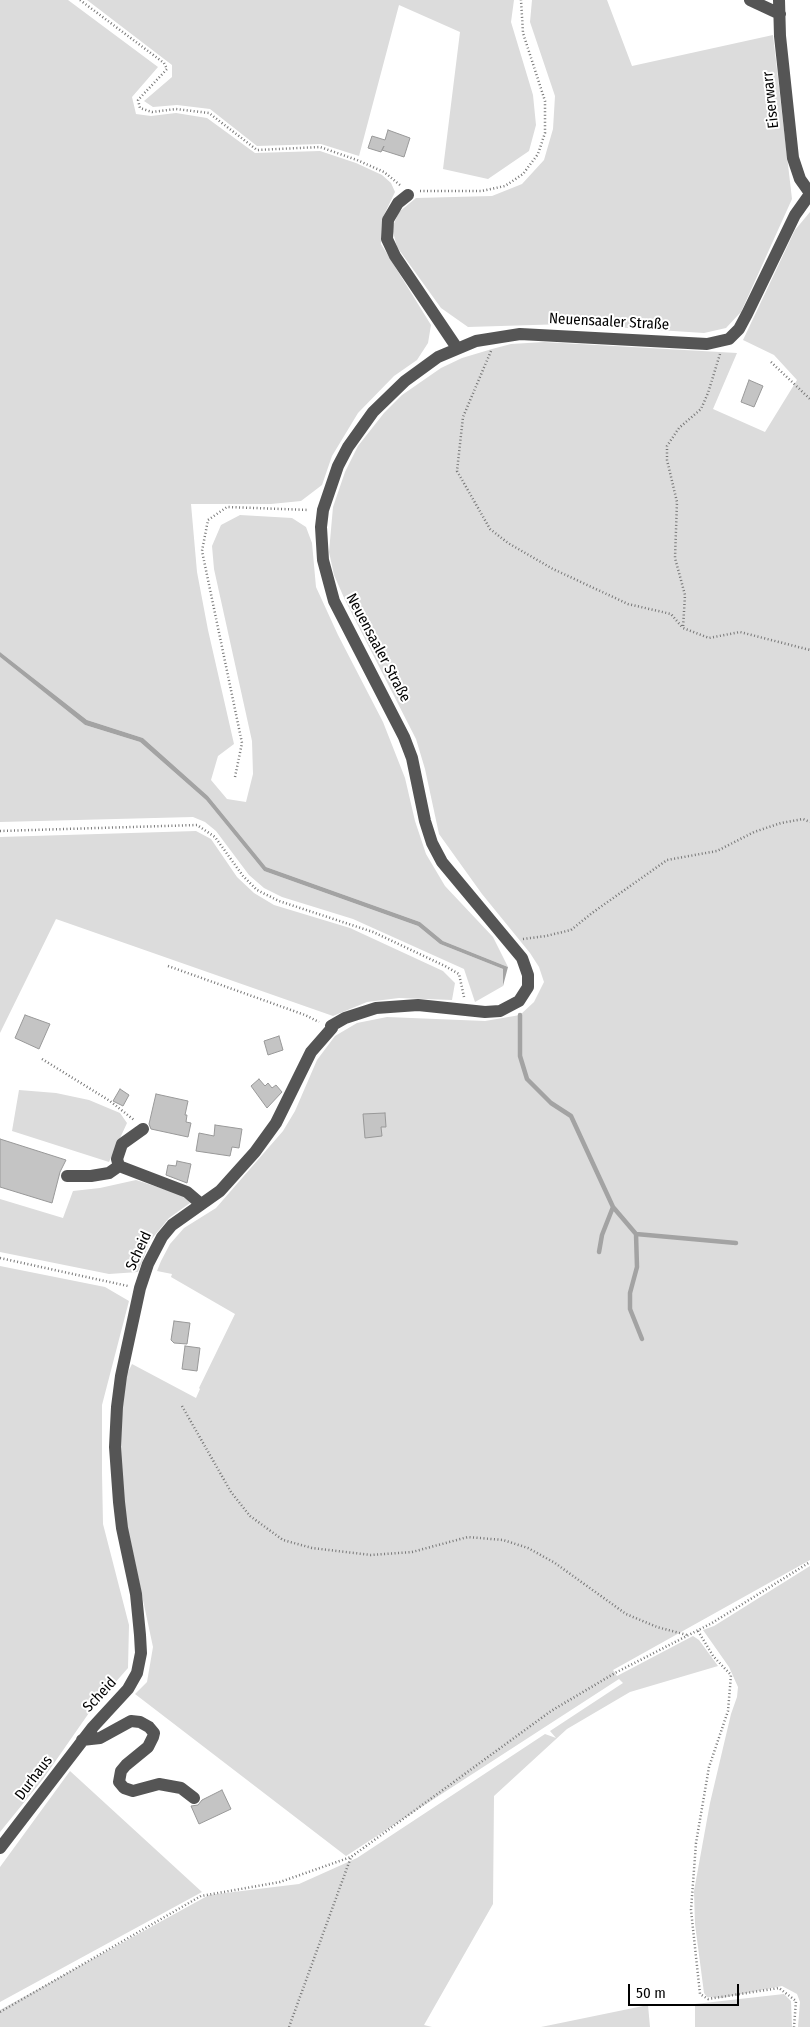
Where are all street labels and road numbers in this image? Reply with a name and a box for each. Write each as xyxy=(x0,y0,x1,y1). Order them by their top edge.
street label: Eiserwarr xyxy=(759,71,783,129)
street label: Neuensaaler Straße xyxy=(548,310,670,334)
street label: Neuensaaler Straße xyxy=(342,591,414,705)
street label: Scheid xyxy=(122,1229,156,1273)
street label: Scheid xyxy=(79,1674,121,1716)
street label: Durhaus xyxy=(11,1752,57,1804)

